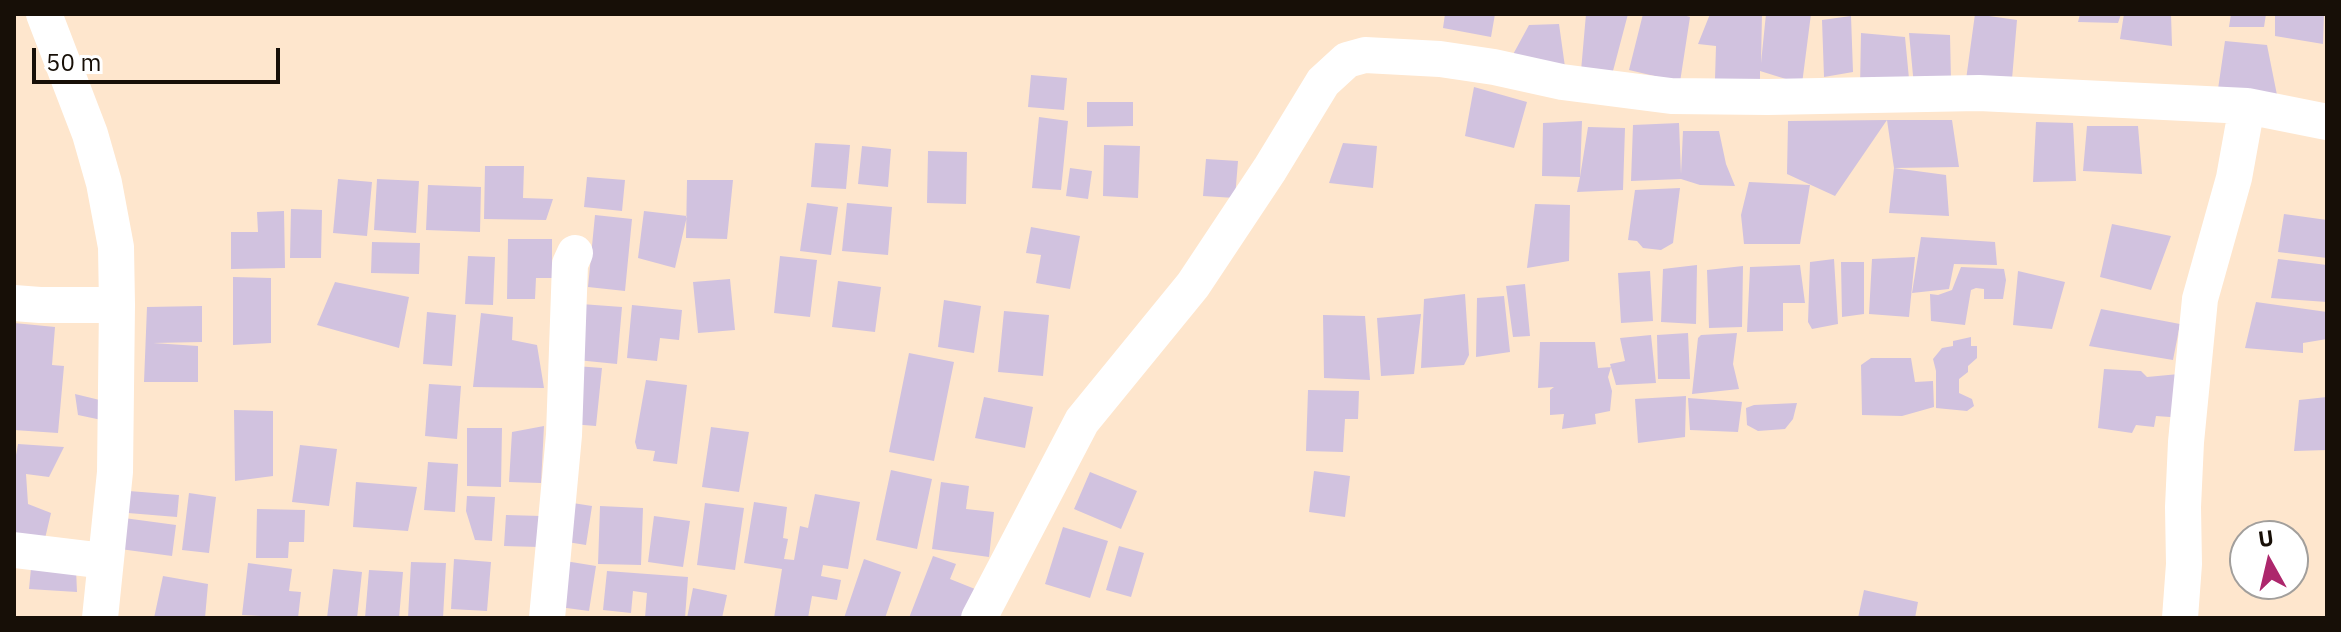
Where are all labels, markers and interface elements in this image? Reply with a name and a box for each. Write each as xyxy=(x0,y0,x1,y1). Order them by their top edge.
scale bar xyxy=(36,32,284,82)
text: 50 m xyxy=(46,46,101,78)
north arrow xyxy=(2229,520,2309,600)
text: U xyxy=(2256,522,2275,553)

